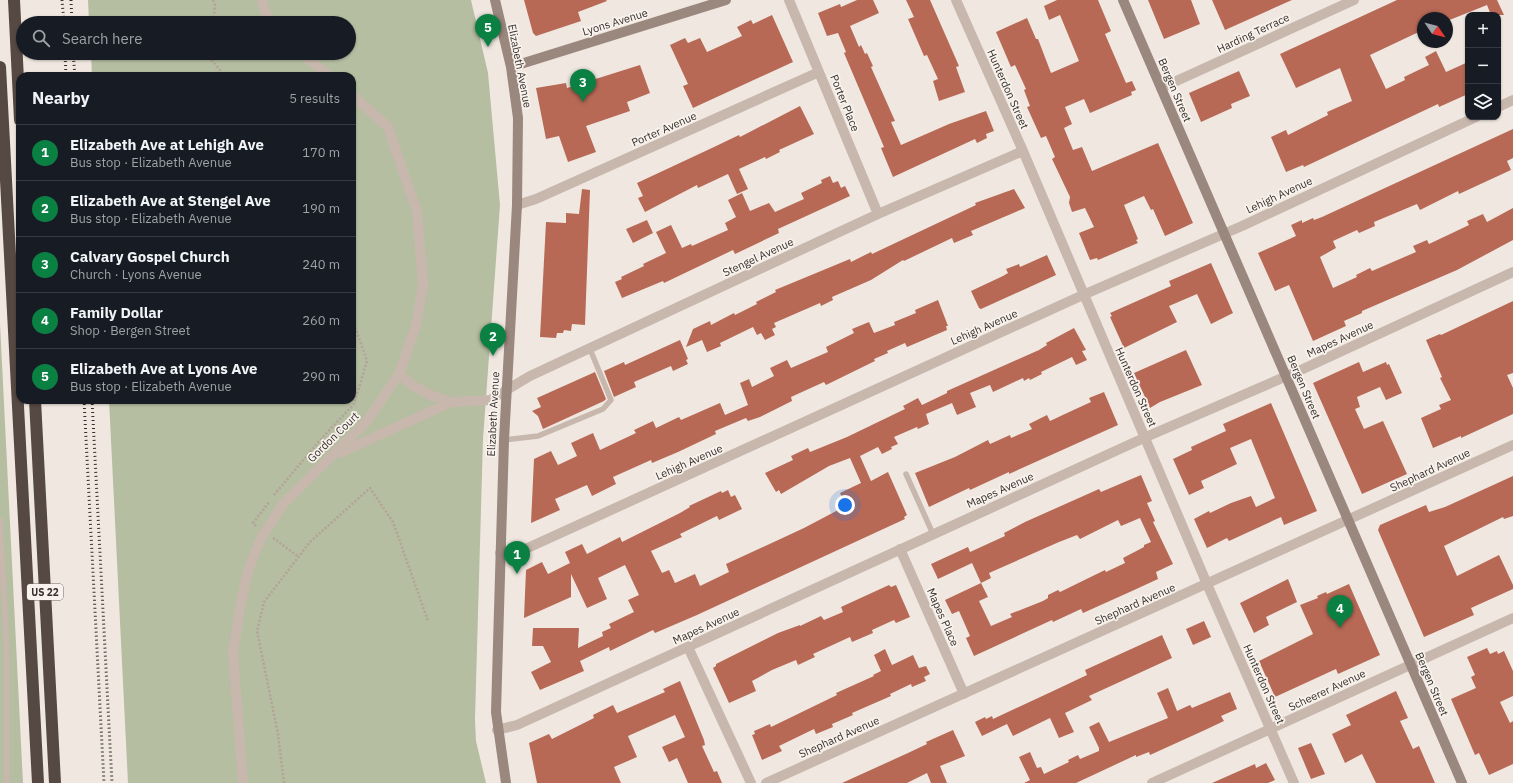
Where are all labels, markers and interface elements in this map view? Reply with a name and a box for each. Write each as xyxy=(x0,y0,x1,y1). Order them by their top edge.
street label: Lyons Avenue xyxy=(581,5,649,39)
street label: Harding Terrace xyxy=(1214,10,1292,56)
north arrow xyxy=(1417,12,1453,48)
map controls xyxy=(1465,12,1501,120)
button: + xyxy=(1465,12,1501,48)
pin: 5 xyxy=(475,14,501,47)
search box xyxy=(16,16,356,60)
street label: Elizabeth Avenue xyxy=(505,23,535,109)
icon: search xyxy=(30,27,52,49)
text: Search here xyxy=(62,29,142,48)
street label: Hunterdon Street xyxy=(984,47,1032,131)
button: − xyxy=(1465,48,1501,84)
street label: Bergen Street xyxy=(1155,56,1195,124)
pin: 3 xyxy=(570,69,596,102)
street label: Porter Place xyxy=(827,72,863,134)
button: layers xyxy=(1465,84,1501,120)
text: Nearby xyxy=(32,87,90,109)
text: 5 results xyxy=(289,90,340,107)
street label: Porter Avenue xyxy=(629,108,699,150)
text: Elizabeth Ave at Lehigh Ave xyxy=(70,135,264,154)
text: 1 xyxy=(41,144,49,161)
text: 170 m xyxy=(302,144,340,161)
text: Bus stop · Elizabeth Avenue xyxy=(70,154,232,171)
street label: Lehigh Avenue xyxy=(1243,173,1315,217)
text: Elizabeth Ave at Stengel Ave xyxy=(70,191,271,210)
text: 2 xyxy=(41,200,49,217)
text: 190 m xyxy=(302,200,340,217)
text: Bus stop · Elizabeth Avenue xyxy=(70,210,232,227)
street label: Stengel Avenue xyxy=(720,234,796,280)
text: Calvary Gospel Church xyxy=(70,247,230,266)
text: 3 xyxy=(41,256,49,273)
text: 240 m xyxy=(302,256,340,273)
text: Church · Lyons Avenue xyxy=(70,266,202,283)
text: Family Dollar xyxy=(70,303,163,322)
street label: Lehigh Avenue xyxy=(948,306,1020,348)
text: 4 xyxy=(41,312,49,329)
text: 260 m xyxy=(302,312,340,329)
street label: Mapes Avenue xyxy=(1304,317,1376,361)
text: Shop · Bergen Street xyxy=(70,322,190,339)
pin: 2 xyxy=(480,323,506,356)
street label: Hunterdon Street xyxy=(1112,345,1160,429)
street label: Bergen Street xyxy=(1284,353,1324,421)
text: Elizabeth Ave at Lyons Ave xyxy=(70,359,258,378)
text: 5 xyxy=(41,368,49,385)
text: 290 m xyxy=(302,368,340,385)
street label: Elizabeth Avenue xyxy=(484,371,502,457)
text: Bus stop · Elizabeth Avenue xyxy=(70,378,232,395)
street label: Gordon Court xyxy=(304,409,362,465)
street label: Lehigh Avenue xyxy=(653,441,725,483)
street label: Shephard Avenue xyxy=(1388,445,1472,495)
street label: Mapes Avenue xyxy=(964,469,1036,511)
your location xyxy=(835,495,855,515)
pin: 1 xyxy=(504,541,530,574)
street label: Shephard Avenue xyxy=(1092,580,1178,628)
road number: US 22 xyxy=(27,584,63,600)
street label: Mapes Place xyxy=(924,586,962,648)
pin: 4 xyxy=(1327,595,1353,628)
street label: Mapes Avenue xyxy=(670,604,742,648)
street label: Hunterdon Street xyxy=(1240,642,1288,726)
street label: Bergen Street xyxy=(1412,650,1452,718)
street label: Scheerer Avenue xyxy=(1286,666,1368,714)
street label: Shephard Avenue xyxy=(796,713,882,761)

